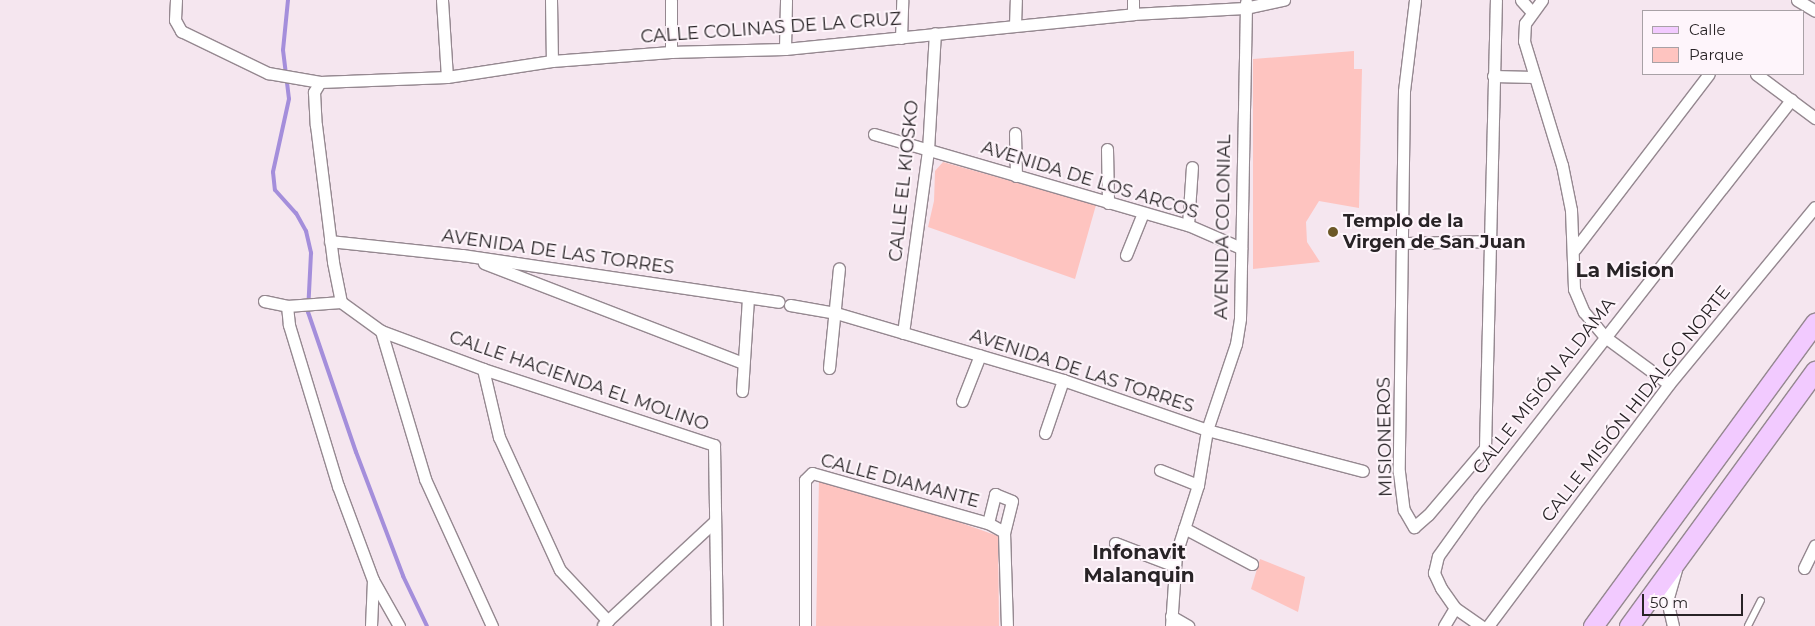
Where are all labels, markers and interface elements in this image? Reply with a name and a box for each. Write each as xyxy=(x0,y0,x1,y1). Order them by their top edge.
street label: CALLE COLINAS DE LA CRUZ xyxy=(640,8,902,48)
legend xyxy=(1642,10,1805,75)
text: Calle xyxy=(1689,20,1726,39)
text: Parque xyxy=(1689,45,1744,64)
street label: CALLE EL KIOSKO xyxy=(885,99,923,263)
street label: AVENIDA COLONIAL xyxy=(1211,134,1235,320)
street label: AVENIDA DE LOS ARCOS xyxy=(979,137,1201,223)
place label: Templo de la Virgen de San Juan xyxy=(1343,211,1526,253)
street label: AVENIDA DE LAS TORRES xyxy=(440,225,676,279)
marker: Templo de la Virgen de San Juan xyxy=(1327,226,1339,238)
district label: La Mision xyxy=(1576,258,1674,282)
street label: CALLE MISIÓN HIDALGO NORTE xyxy=(1537,282,1735,526)
street label: CALLE MISIÓN ALDAMA xyxy=(1468,293,1620,479)
street label: AVENIDA DE LAS TORRES xyxy=(967,325,1197,417)
street label: CALLE HACIENDA EL MOLINO xyxy=(446,326,712,436)
street label: MISIONEROS xyxy=(1373,377,1397,497)
street label: CALLE DIAMANTE xyxy=(818,449,982,513)
district label: Infonavit Malanquin xyxy=(1083,541,1195,588)
scale bar xyxy=(1645,584,1746,616)
text: 50 m xyxy=(1650,593,1688,612)

